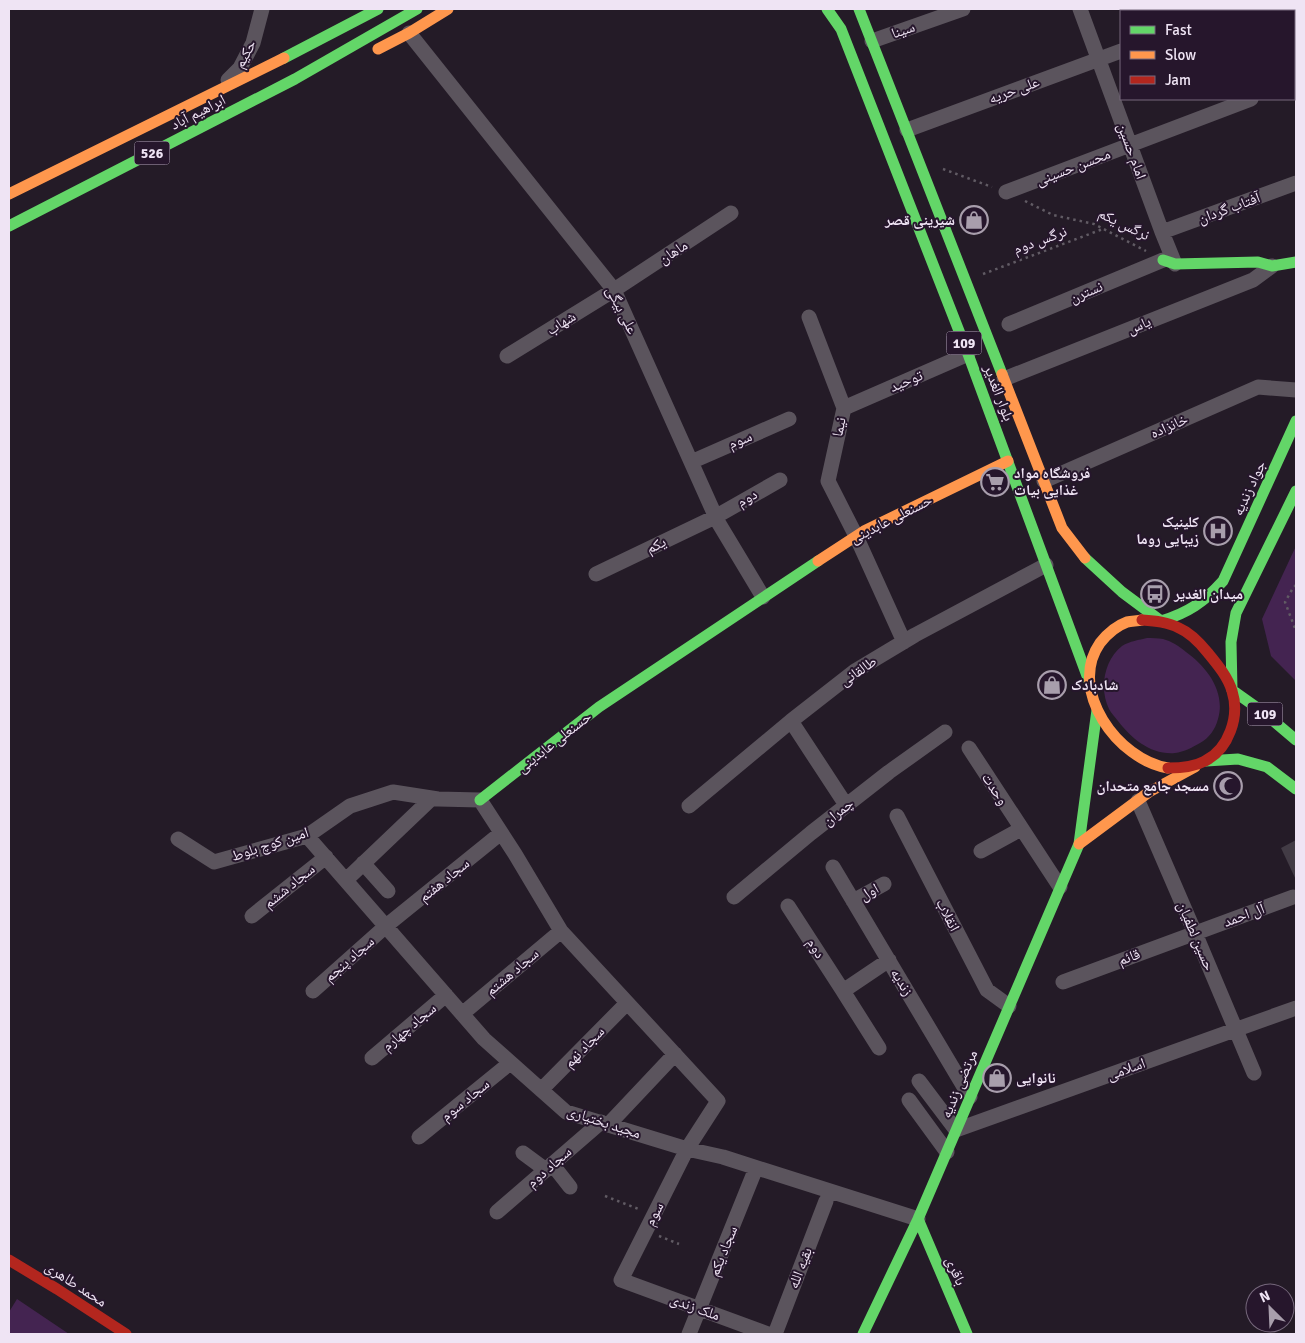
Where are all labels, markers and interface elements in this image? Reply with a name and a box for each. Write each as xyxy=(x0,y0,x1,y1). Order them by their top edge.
legend xyxy=(1120,10,1295,100)
street label: سینا xyxy=(889,18,917,42)
text: Fast xyxy=(1165,21,1192,39)
street label: حکیم xyxy=(230,36,261,72)
text: Slow xyxy=(1165,46,1196,64)
text: Jam xyxy=(1165,71,1191,89)
street label: علی حریه xyxy=(986,72,1042,108)
street label: ابراهیم آباد xyxy=(168,91,229,134)
street label: امام حسین xyxy=(1113,120,1150,182)
road number: 526 xyxy=(134,142,170,164)
street label: محسن حسینی xyxy=(1033,144,1113,190)
street label: آفتاب گردان xyxy=(1195,188,1264,228)
street label: نرگس یکم xyxy=(1095,204,1153,245)
shop icon: شیرینی قصر xyxy=(959,205,989,235)
place label: شیرینی قصر xyxy=(884,211,955,229)
street label: نرگس دوم xyxy=(1011,222,1070,259)
street label: ماهان xyxy=(655,236,692,269)
street label: نسترن xyxy=(1067,277,1106,308)
street label: علی بیگی xyxy=(601,283,642,338)
street label: شهاب xyxy=(543,307,579,339)
street label: یاس xyxy=(1124,312,1154,339)
road number: 109 xyxy=(946,332,982,354)
street label: بلوار الغدیر xyxy=(980,361,1018,424)
street label: توحید xyxy=(887,366,926,396)
street label: خانزاده xyxy=(1147,410,1191,442)
street label: نیما xyxy=(828,416,850,438)
street label: سوم xyxy=(725,427,755,454)
street label: جواد زندیه xyxy=(1228,457,1270,518)
place label: فروشگاه مواد غذایی بیات xyxy=(1014,464,1091,499)
supermarket icon: فروشگاه مواد غذایی بیات xyxy=(980,467,1010,497)
street label: دوم xyxy=(734,485,761,512)
street label: حسنعلی عابدینی xyxy=(847,490,936,548)
place label: کلینیک زیبایی روما xyxy=(1136,513,1199,548)
hospital icon: کلینیک زیبایی روما xyxy=(1203,516,1233,546)
street label: یکم xyxy=(643,532,670,558)
bus stop icon: میدان الغدیر xyxy=(1140,579,1170,609)
place label: میدان الغدیر xyxy=(1173,585,1243,603)
street label: طالقانی xyxy=(836,652,881,691)
shop icon: شادبادک xyxy=(1037,670,1067,700)
place label: شادبادک xyxy=(1071,676,1118,694)
road number: 109 xyxy=(1248,702,1282,726)
street label: حسنعلی عابدینی xyxy=(513,707,596,778)
street label: وحدت xyxy=(978,769,1012,809)
mosque icon: مسجد جامع متحدان xyxy=(1213,771,1243,801)
place label: مسجد جامع متحدان xyxy=(1096,777,1209,796)
street label: چمران xyxy=(819,794,858,830)
street label: امین کوچ بلوط xyxy=(229,823,311,866)
street label: سجاد هفتم xyxy=(415,854,474,907)
street label: سجاد ششم xyxy=(260,860,319,913)
street label: اول xyxy=(856,879,882,905)
street label: انقلاب xyxy=(932,896,964,934)
street label: حسین لطفیان xyxy=(1172,899,1219,974)
street label: آل احمد xyxy=(1221,899,1268,932)
street label: سجاد پنجم xyxy=(320,932,379,986)
street label: دوم xyxy=(802,934,829,962)
street label: سجاد هشتم xyxy=(482,944,543,1000)
street label: قائم xyxy=(1116,945,1143,970)
street label: زندیه xyxy=(887,965,917,999)
street label: سجاد چهارم xyxy=(378,999,441,1056)
street label: سجاد نهم xyxy=(560,1022,609,1072)
street label: مرتضی زندیه xyxy=(937,1047,982,1121)
street label: اسلامی xyxy=(1104,1054,1148,1085)
shop icon: نانوایی xyxy=(982,1063,1012,1093)
place label: نانوایی xyxy=(1016,1069,1056,1087)
street label: سجاد سوم xyxy=(437,1075,494,1126)
street label: مجید بختیاری xyxy=(565,1102,643,1143)
street label: سجاد دوم xyxy=(523,1142,576,1192)
street label: سوم xyxy=(640,1199,668,1229)
street label: سجاد یکم xyxy=(705,1223,742,1279)
street label: بقیه الله xyxy=(784,1245,816,1291)
street label: باقری xyxy=(941,1254,970,1289)
street label: محمد طاهری xyxy=(41,1257,110,1312)
north arrow xyxy=(1245,1283,1295,1333)
text: N xyxy=(1257,1287,1273,1306)
street label: ملک زندی xyxy=(667,1290,723,1325)

